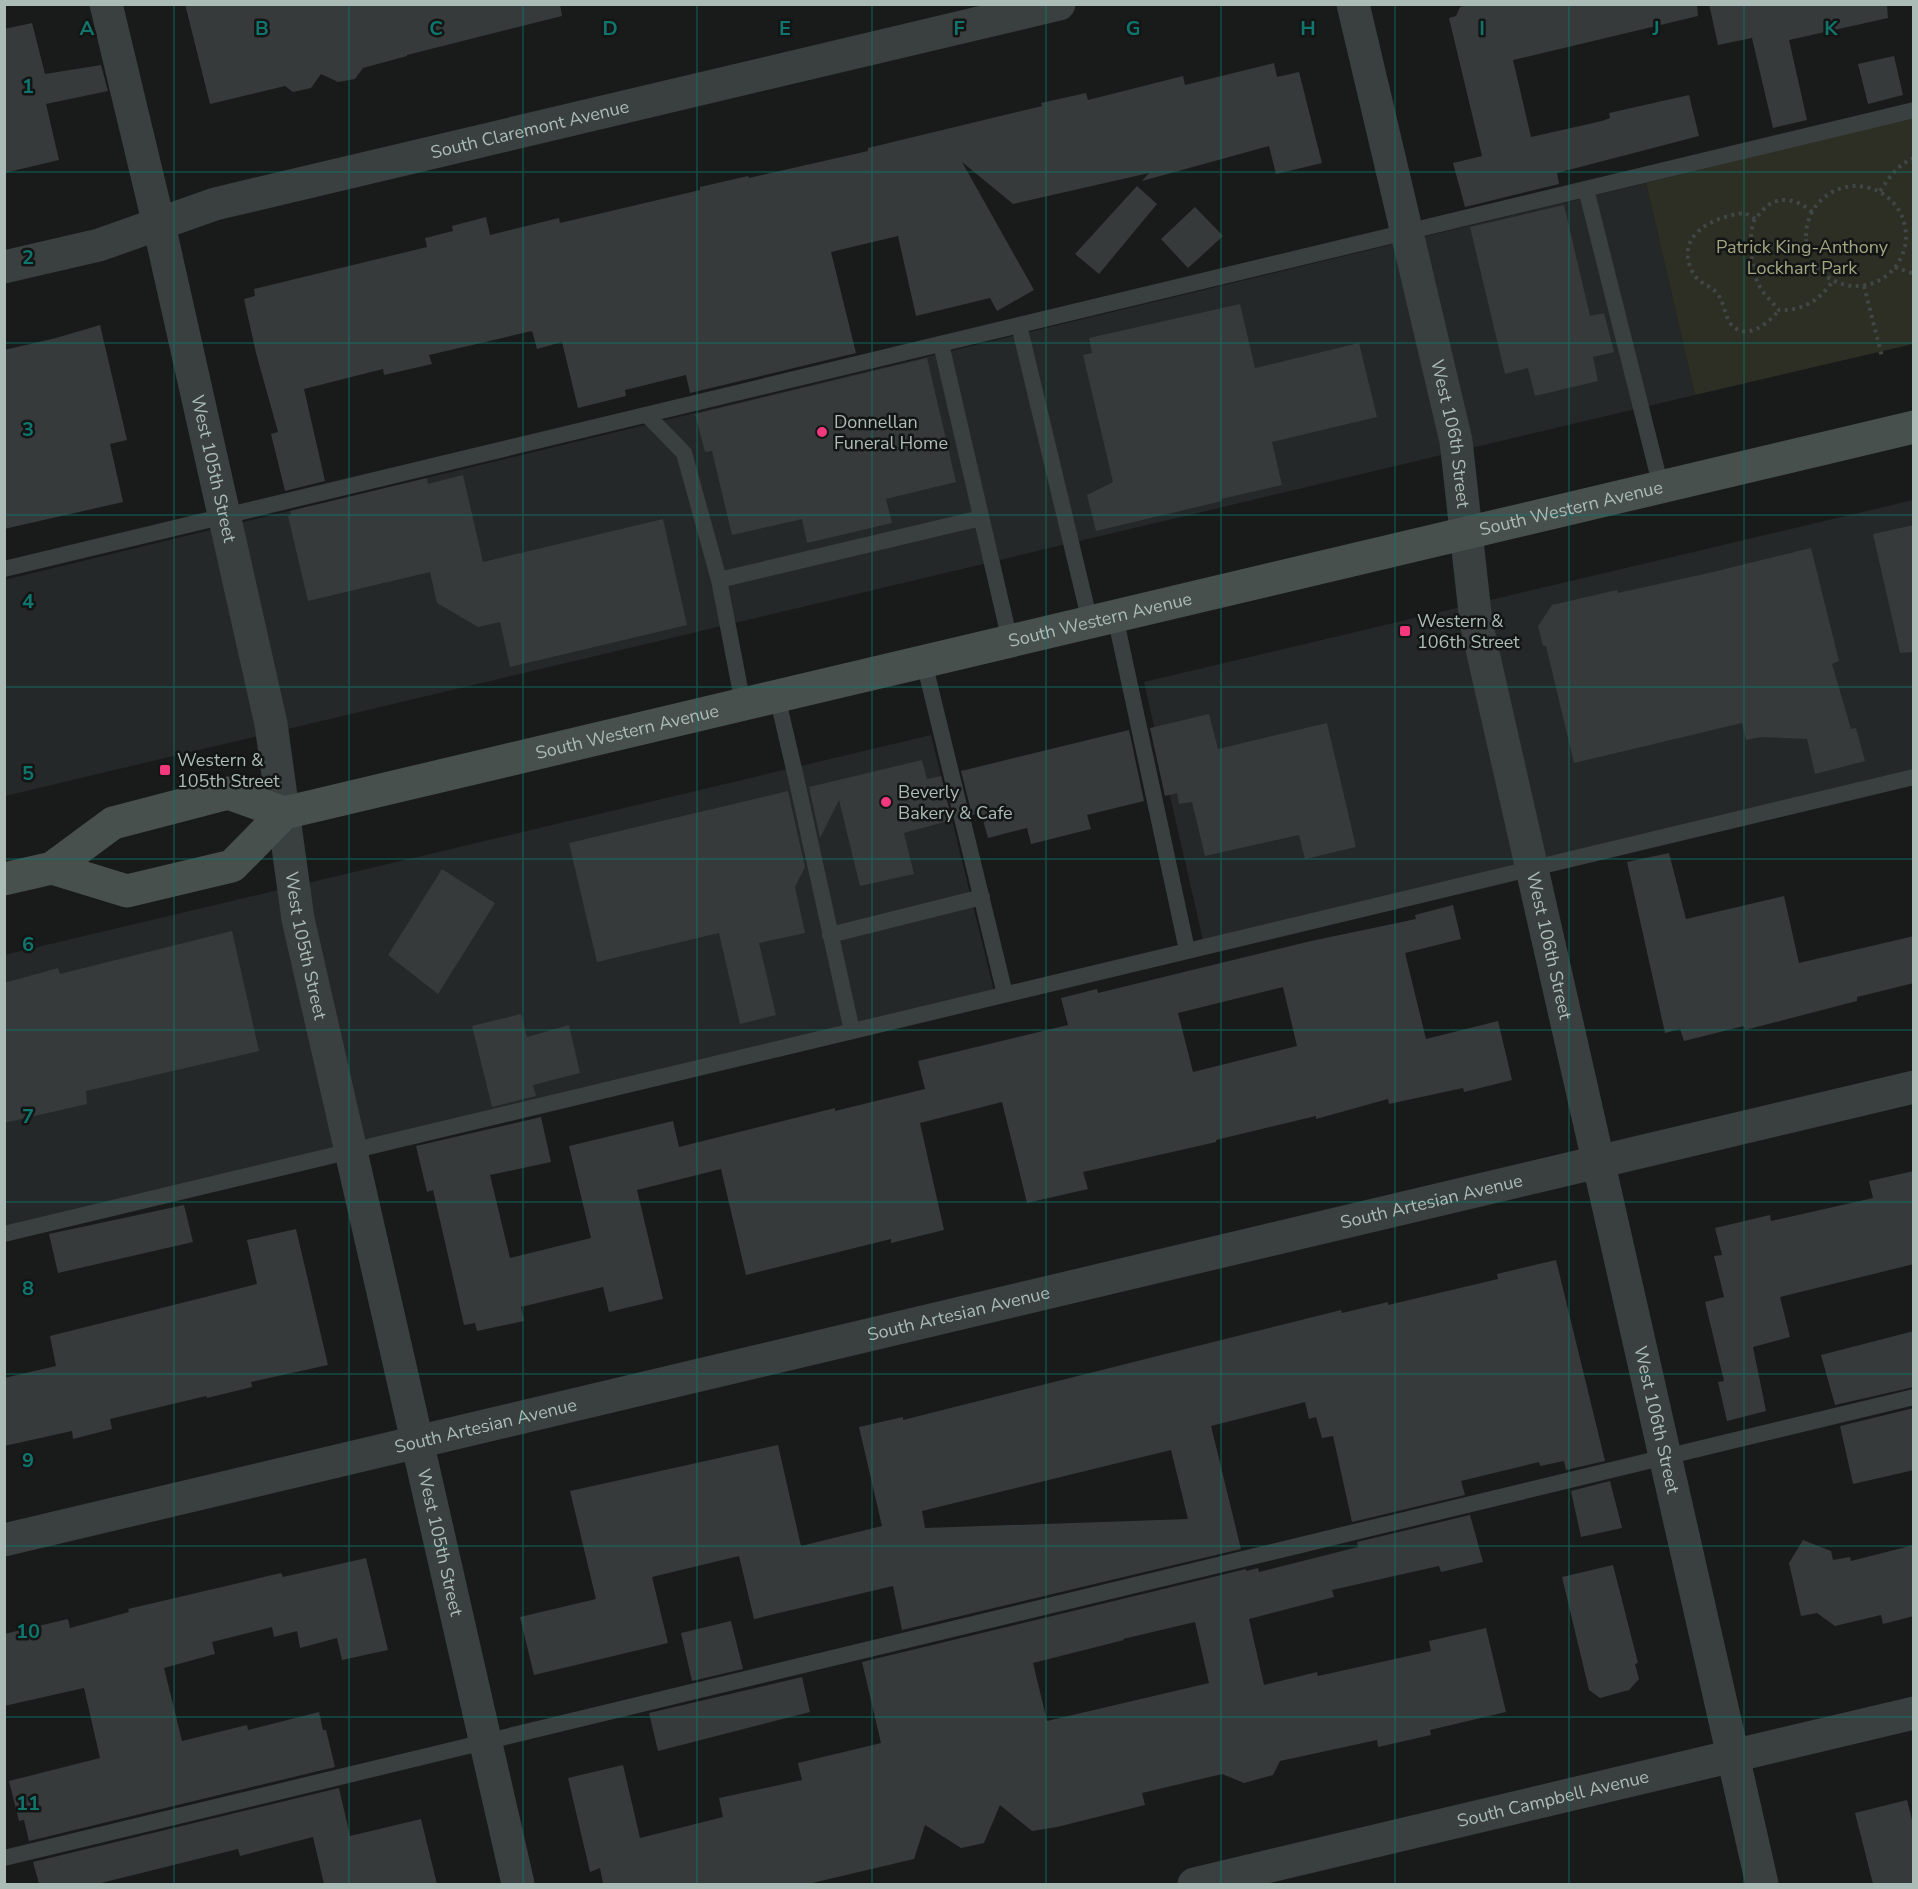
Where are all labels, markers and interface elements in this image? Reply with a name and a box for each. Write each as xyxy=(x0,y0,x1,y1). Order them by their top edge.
text: A xyxy=(80,15,95,42)
text: B xyxy=(255,15,269,42)
text: C xyxy=(429,15,443,42)
text: D xyxy=(602,15,618,42)
text: E xyxy=(779,15,791,42)
text: F xyxy=(953,15,965,42)
text: G xyxy=(1126,15,1140,42)
text: H xyxy=(1300,15,1316,42)
text: I xyxy=(1479,15,1485,42)
text: J xyxy=(1651,15,1660,42)
text: K xyxy=(1824,15,1838,42)
text: 1 xyxy=(22,73,34,100)
street label: South Claremont Avenue xyxy=(428,94,631,165)
park label: Patrick King-Anthony Lockhart Park xyxy=(1716,235,1889,280)
text: 2 xyxy=(22,244,34,271)
street label: West 106th Street xyxy=(1425,357,1475,510)
street label: West 105th Street xyxy=(185,393,242,545)
place label: Donnellan Funeral Home xyxy=(834,410,948,455)
text: 3 xyxy=(22,416,34,443)
marker: Donnellan Funeral Home xyxy=(815,425,829,439)
street label: South Western Avenue xyxy=(1477,475,1665,542)
street label: South Western Avenue xyxy=(1006,586,1194,653)
text: 4 xyxy=(22,588,34,615)
place label: Western & 106th Street xyxy=(1417,609,1520,654)
marker: Western & 106th Street xyxy=(1398,624,1412,638)
street label: South Western Avenue xyxy=(533,698,721,765)
place label: Western & 105th Street xyxy=(177,748,280,793)
text: 5 xyxy=(22,760,34,787)
marker: Western & 105th Street xyxy=(158,763,172,777)
place label: Beverly Bakery & Cafe xyxy=(898,780,1013,825)
marker: Beverly Bakery & Cafe xyxy=(879,795,893,809)
street label: West 105th Street xyxy=(280,870,333,1023)
street label: West 106th Street xyxy=(1521,870,1578,1023)
text: 6 xyxy=(22,931,34,958)
text: 7 xyxy=(22,1103,34,1130)
street label: South Artesian Avenue xyxy=(1338,1168,1525,1235)
text: 8 xyxy=(22,1275,34,1302)
street label: South Artesian Avenue xyxy=(865,1280,1052,1347)
street label: West 106th Street xyxy=(1628,1344,1685,1496)
street label: South Artesian Avenue xyxy=(392,1393,579,1459)
text: 9 xyxy=(22,1447,34,1474)
street label: West 105th Street xyxy=(412,1466,469,1619)
text: 10 xyxy=(16,1618,40,1645)
street label: South Campbell Avenue xyxy=(1455,1764,1651,1833)
text: 11 xyxy=(16,1790,40,1817)

